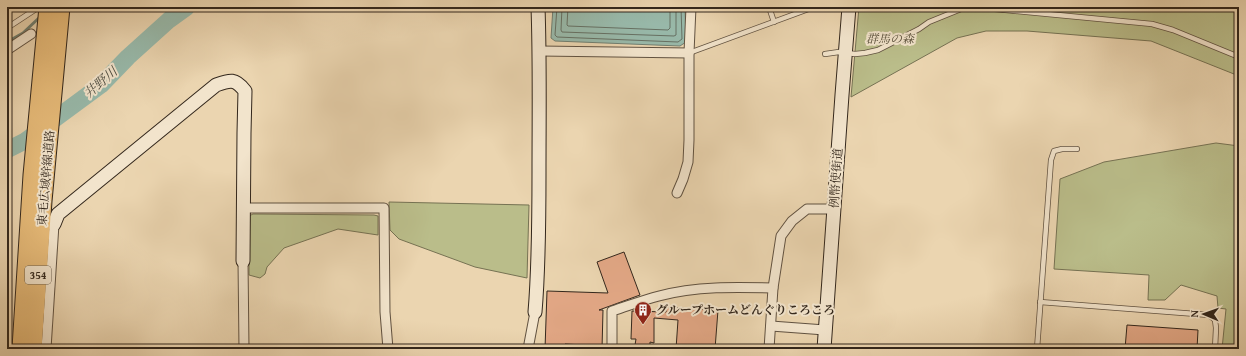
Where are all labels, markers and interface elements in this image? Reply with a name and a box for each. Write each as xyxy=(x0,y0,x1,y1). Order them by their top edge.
park label: 群馬の森 xyxy=(866,30,916,47)
water label: 井野川 xyxy=(79,61,123,102)
street label: 東毛広域幹線道路 xyxy=(33,129,58,227)
street label: 例幣使街道 xyxy=(825,147,846,208)
road number: 354 xyxy=(25,266,51,284)
north arrow xyxy=(1184,294,1224,334)
building icon: グループホームどんぐりころころ xyxy=(633,300,653,325)
place label: グループホームどんぐりころころ xyxy=(656,301,835,318)
text: N xyxy=(1186,309,1202,318)

